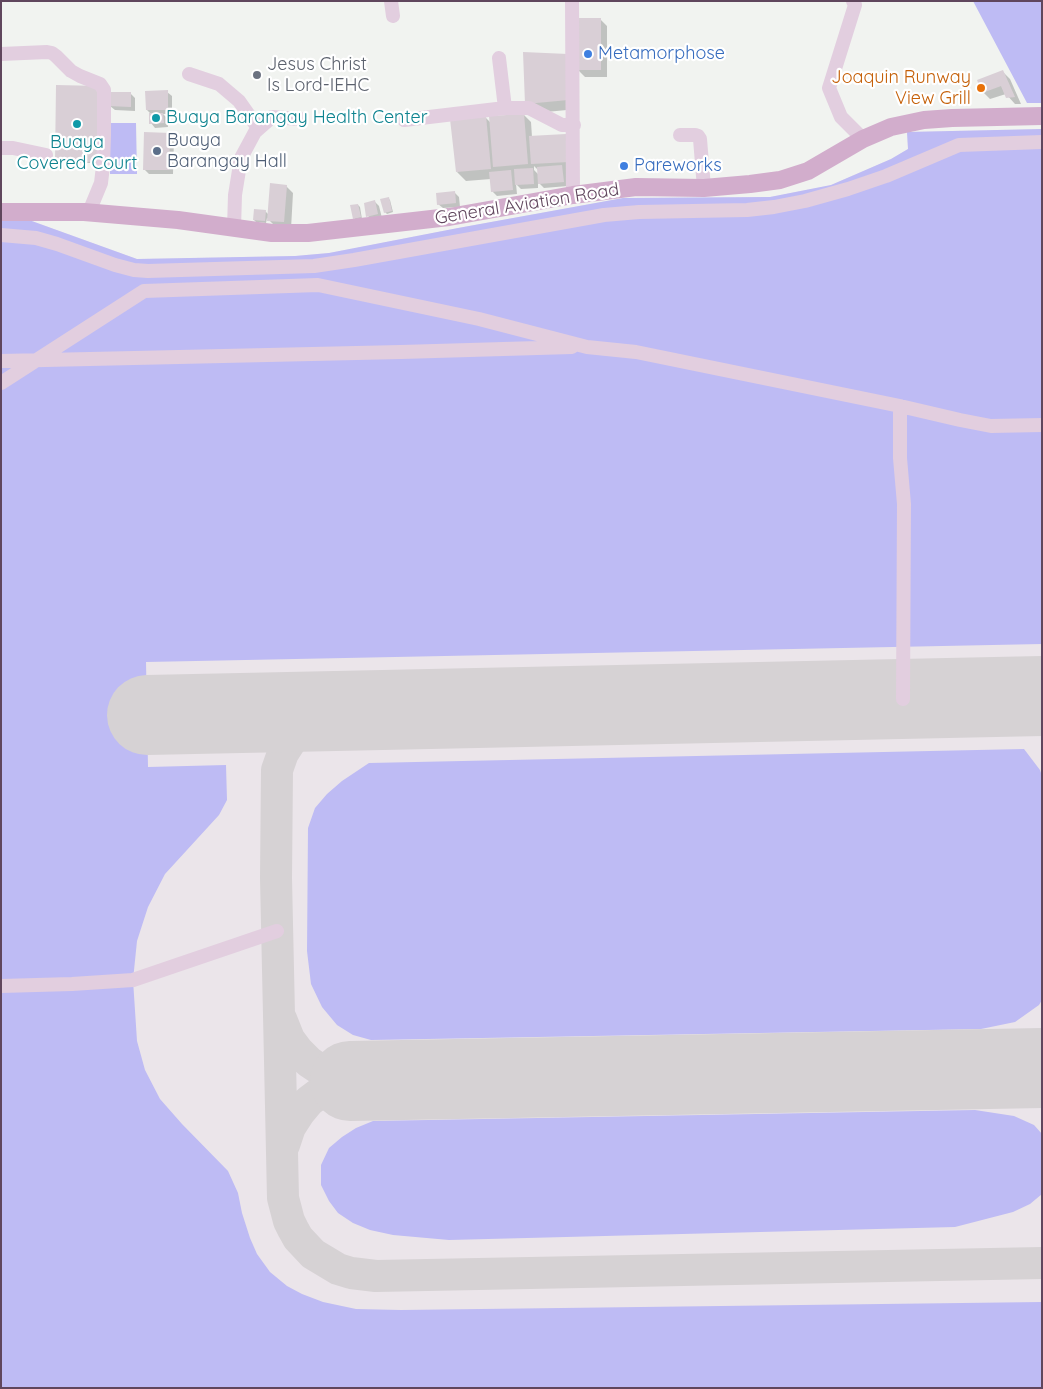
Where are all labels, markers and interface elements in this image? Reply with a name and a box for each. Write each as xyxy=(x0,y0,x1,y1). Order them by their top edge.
place label: Metamorphose xyxy=(598,43,725,65)
marker: Metamorphose xyxy=(582,48,594,60)
place label: Jesus Christ Is Lord-IEHC xyxy=(267,54,369,96)
place label: Joaquin Runway View Grill xyxy=(831,67,971,110)
marker: Jesus Christ Is Lord-IEHC xyxy=(251,69,263,81)
marker: Joaquin Runway View Grill xyxy=(975,82,987,94)
place label: Buaya Barangay Health Center xyxy=(166,107,428,129)
marker: Buaya Barangay Health Center xyxy=(150,112,162,124)
marker: Buaya Covered Court xyxy=(71,118,83,130)
place label: Buaya Barangay Hall xyxy=(167,130,287,172)
place label: Buaya Covered Court xyxy=(17,132,137,174)
marker: Buaya Barangay Hall xyxy=(151,145,163,157)
place label: Pareworks xyxy=(634,155,722,177)
marker: Pareworks xyxy=(618,160,630,172)
street label: General Aviation Road xyxy=(433,179,621,229)

